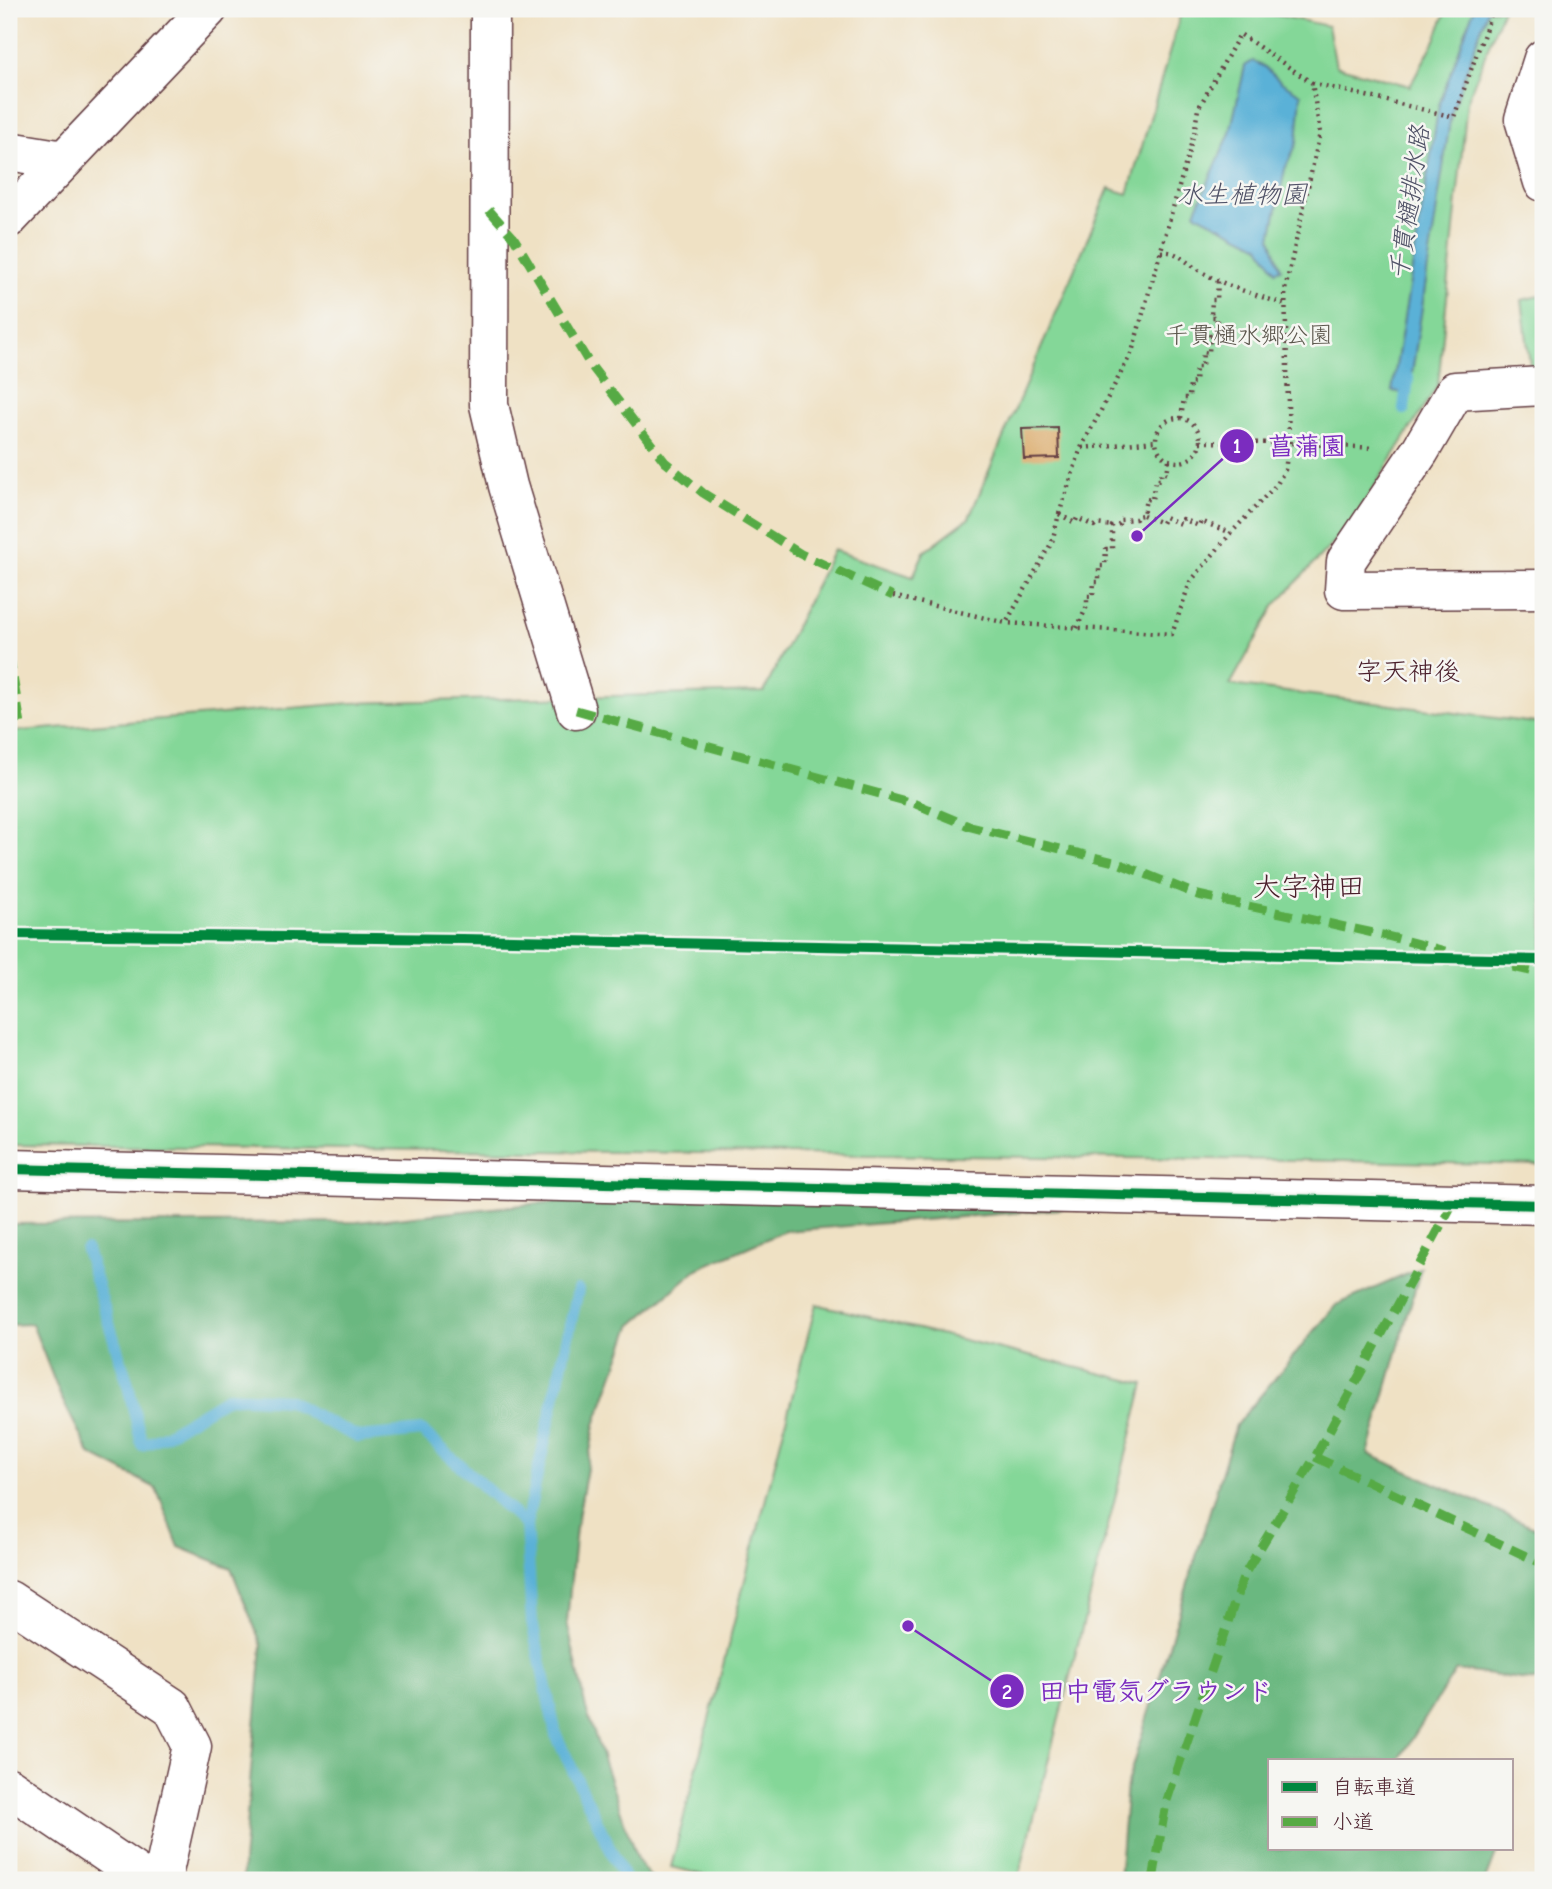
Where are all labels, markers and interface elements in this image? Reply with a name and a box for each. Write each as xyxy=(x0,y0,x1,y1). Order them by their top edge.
water label: 千貫樋排水路 xyxy=(1384,122,1436,282)
water label: 水生植物園 xyxy=(1177,180,1309,210)
park label: 千貫樋水郷公園 xyxy=(1165,321,1333,349)
callout: 菖蒲園 xyxy=(1219,422,1360,469)
text: 菖蒲園 xyxy=(1268,432,1346,462)
text: 1 xyxy=(1233,434,1241,458)
district label: 字天神後 xyxy=(1356,657,1460,687)
district label: 大字神田 xyxy=(1253,871,1365,903)
callout: 田中電気グラウンド xyxy=(990,1668,1287,1715)
text: 田中電気グラウンド xyxy=(1039,1677,1273,1707)
text: 2 xyxy=(1002,1680,1012,1704)
legend xyxy=(1268,1759,1514,1850)
text: 自転車道 xyxy=(1332,1775,1416,1799)
text: 小道 xyxy=(1332,1810,1374,1834)

